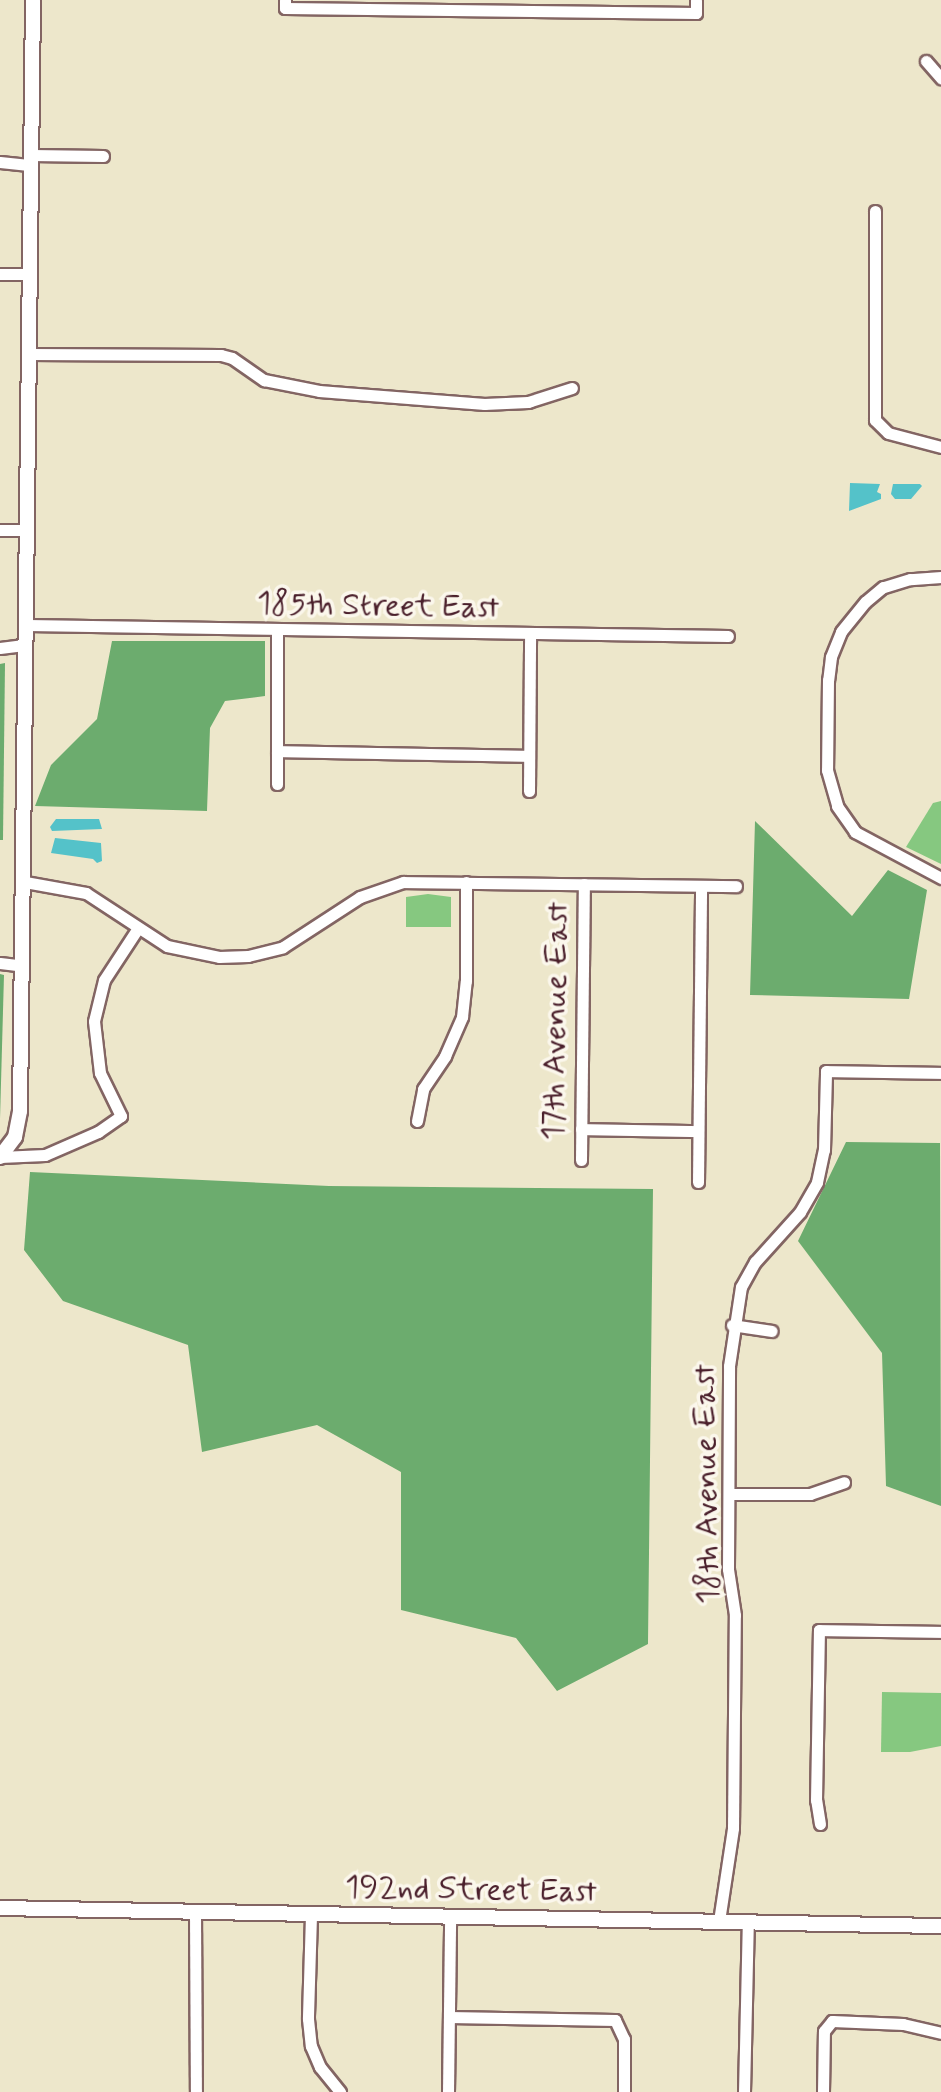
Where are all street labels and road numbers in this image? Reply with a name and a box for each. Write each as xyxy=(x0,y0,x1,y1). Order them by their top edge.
street label: 185th Street East xyxy=(257,585,499,627)
street label: 17th Avenue East xyxy=(535,905,577,1137)
street label: 18th Avenue East xyxy=(686,1367,728,1601)
street label: 192nd Street East xyxy=(346,1869,596,1911)

